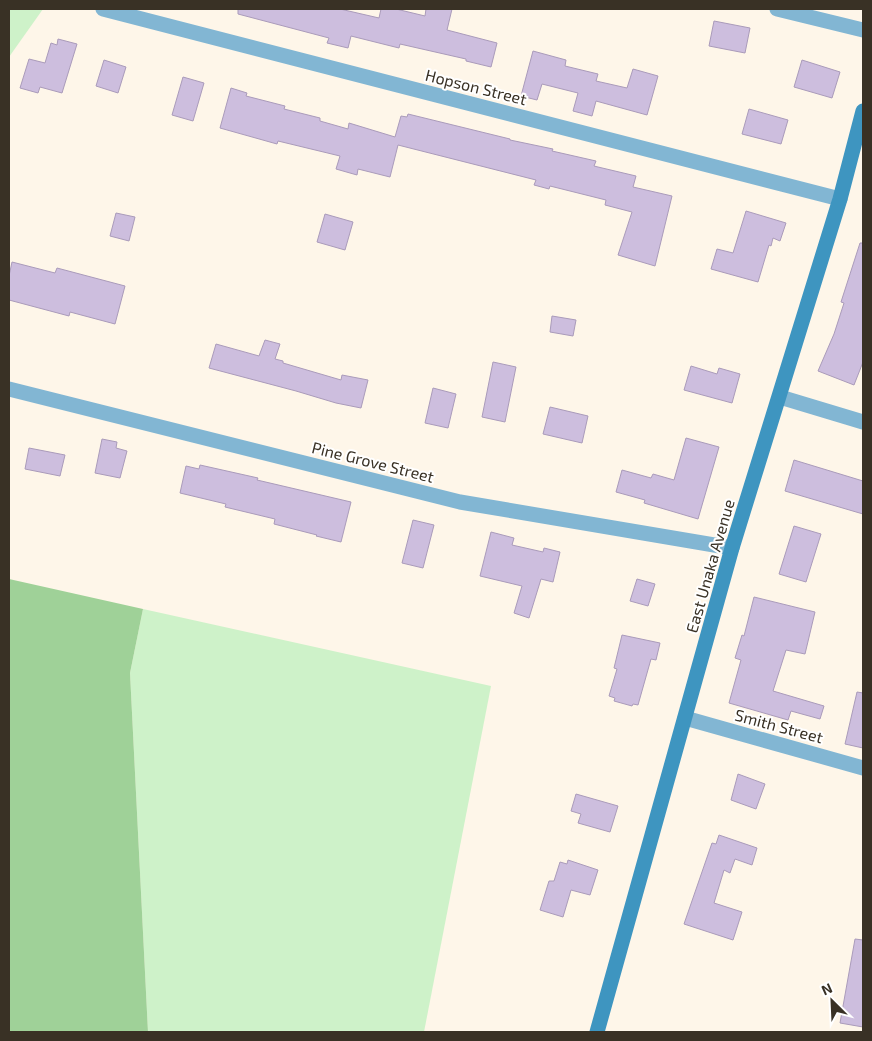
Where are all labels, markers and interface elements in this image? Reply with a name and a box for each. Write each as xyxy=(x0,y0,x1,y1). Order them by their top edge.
street label: Hopson Street xyxy=(424,65,529,108)
street label: Pine Grove Street xyxy=(310,437,436,486)
street label: East Unaka Avenue xyxy=(681,497,738,635)
street label: Smith Street xyxy=(733,705,825,746)
north arrow xyxy=(807,976,857,1026)
text: N xyxy=(818,979,835,998)

